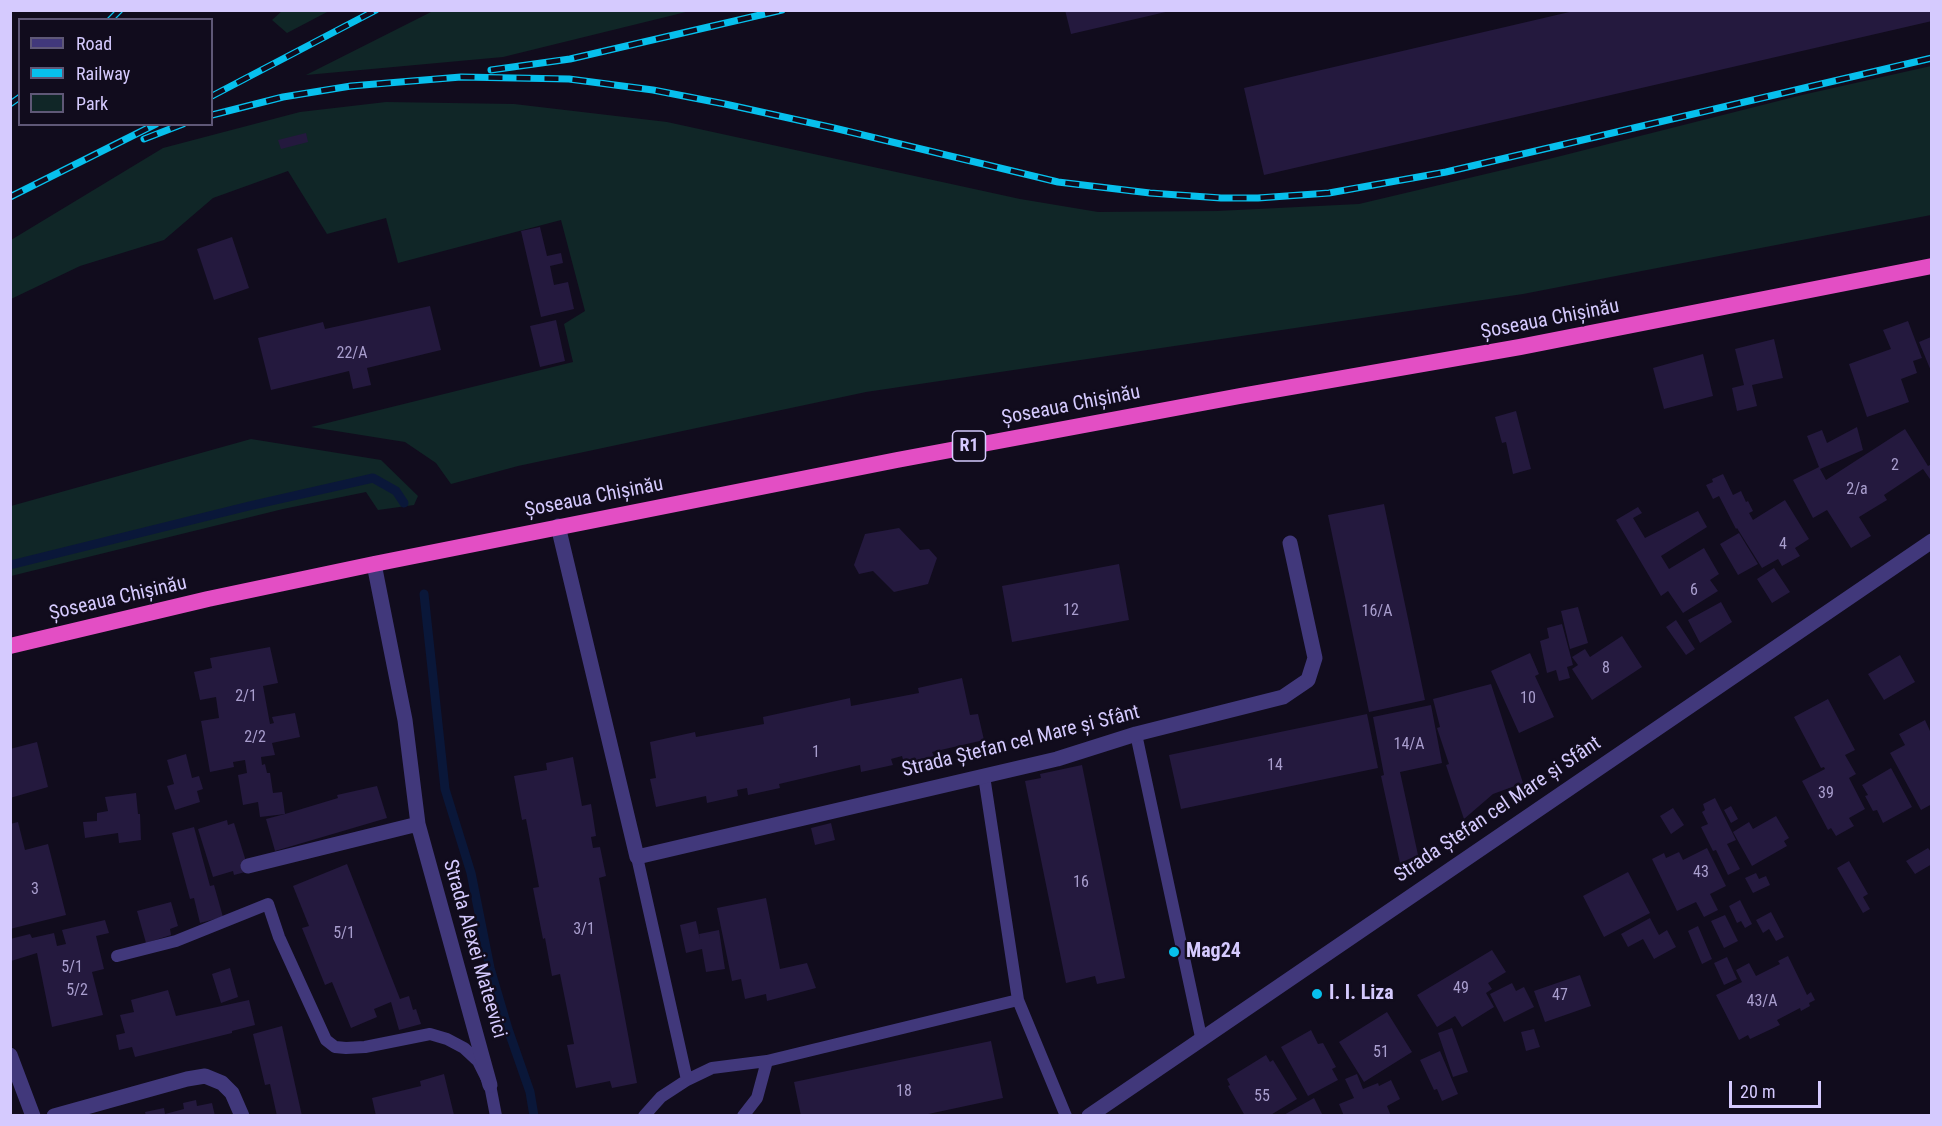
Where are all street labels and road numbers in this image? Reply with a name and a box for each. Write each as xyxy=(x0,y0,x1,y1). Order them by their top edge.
street label: Șoseaua Chișinău xyxy=(1479,295,1621,345)
street label: Șoseaua Chișinău xyxy=(1000,381,1142,431)
road number: R1 xyxy=(952,431,986,461)
street label: Șoseaua Chișinău xyxy=(523,473,665,523)
street label: Șoseaua Chișinău xyxy=(47,571,189,627)
street label: Strada Ștefan cel Mare și Sfânt xyxy=(900,701,1142,783)
street label: Strada Ștefan cel Mare și Sfânt xyxy=(1390,732,1606,888)
street label: Strada Alexei Mateevici xyxy=(437,857,511,1041)

